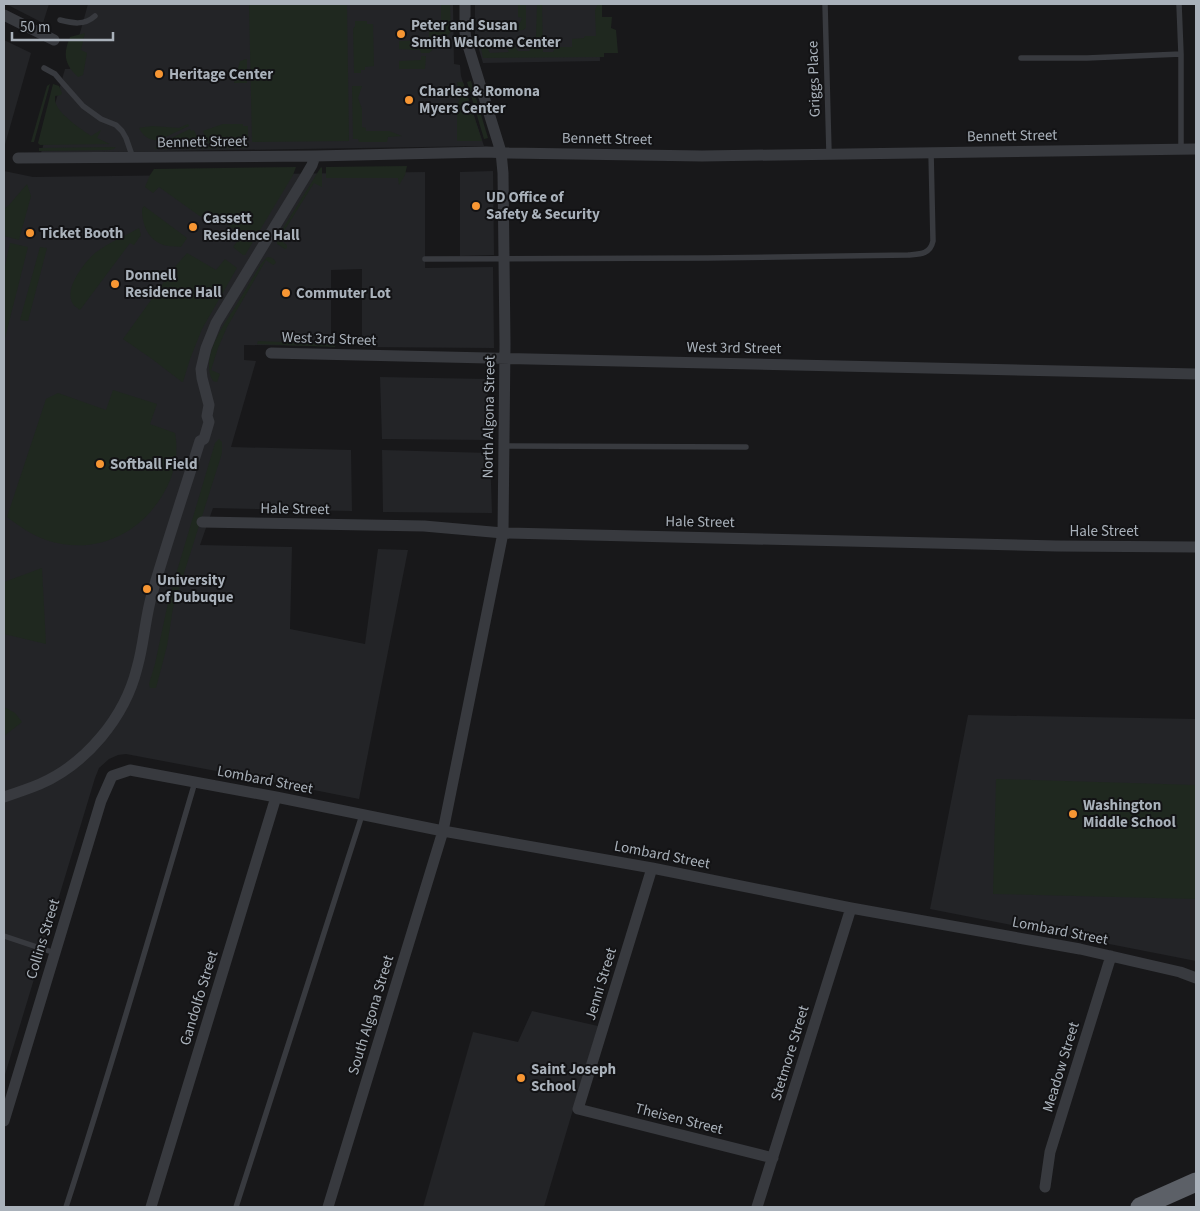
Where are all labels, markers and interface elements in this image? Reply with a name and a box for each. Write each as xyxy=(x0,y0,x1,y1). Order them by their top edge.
scale bar xyxy=(12,10,114,42)
place label: Peter and Susan Smith Welcome Center xyxy=(411,15,561,53)
text: 50 m xyxy=(20,17,50,38)
marker: Peter and Susan Smith Welcome Center xyxy=(395,28,407,40)
street label: Griggs Place xyxy=(802,40,826,118)
place label: Heritage Center xyxy=(169,64,273,85)
marker: Heritage Center xyxy=(153,68,165,80)
place label: Charles & Romona Myers Center xyxy=(419,81,540,119)
marker: Charles & Romona Myers Center xyxy=(403,94,415,106)
street label: Bennett Street xyxy=(967,125,1057,147)
street label: Bennett Street xyxy=(562,128,652,150)
street label: Bennett Street xyxy=(157,131,247,153)
place label: UD Office of Safety & Security xyxy=(486,187,600,225)
marker: UD Office of Safety & Security xyxy=(470,200,482,212)
place label: Cassett Residence Hall xyxy=(203,208,300,246)
marker: Cassett Residence Hall xyxy=(187,221,199,233)
place label: Ticket Booth xyxy=(40,223,123,244)
marker: Ticket Booth xyxy=(24,227,36,239)
place label: Donnell Residence Hall xyxy=(125,265,222,303)
marker: Donnell Residence Hall xyxy=(109,278,121,290)
place label: Commuter Lot xyxy=(296,283,391,304)
marker: Commuter Lot xyxy=(280,287,292,299)
street label: West 3rd Street xyxy=(281,327,377,351)
street label: West 3rd Street xyxy=(686,337,782,359)
street label: North Algona Street xyxy=(477,355,501,479)
place label: Softball Field xyxy=(110,454,197,475)
marker: Softball Field xyxy=(94,458,106,470)
street label: Hale Street xyxy=(260,498,330,520)
street label: Hale Street xyxy=(665,511,735,533)
street label: Hale Street xyxy=(1069,521,1139,542)
place label: University of Dubuque xyxy=(157,570,234,608)
marker: University of Dubuque xyxy=(141,583,153,595)
street label: Lombard Street xyxy=(215,760,315,800)
place label: Washington Middle School xyxy=(1083,795,1176,833)
marker: Washington Middle School xyxy=(1067,808,1079,820)
street label: Lombard Street xyxy=(612,835,712,875)
street label: Collins Street xyxy=(21,896,65,982)
street label: Lombard Street xyxy=(1010,911,1110,951)
street label: Jenni Street xyxy=(580,945,622,1023)
street label: Gandolfo Street xyxy=(175,948,223,1048)
street label: South Algona Street xyxy=(343,952,399,1078)
street label: Stetmore Street xyxy=(766,1003,814,1103)
street label: Meadow Street xyxy=(1037,1019,1085,1115)
place label: Saint Joseph School xyxy=(531,1059,616,1097)
marker: Saint Joseph School xyxy=(515,1072,527,1084)
street label: Theisen Street xyxy=(633,1098,725,1140)

